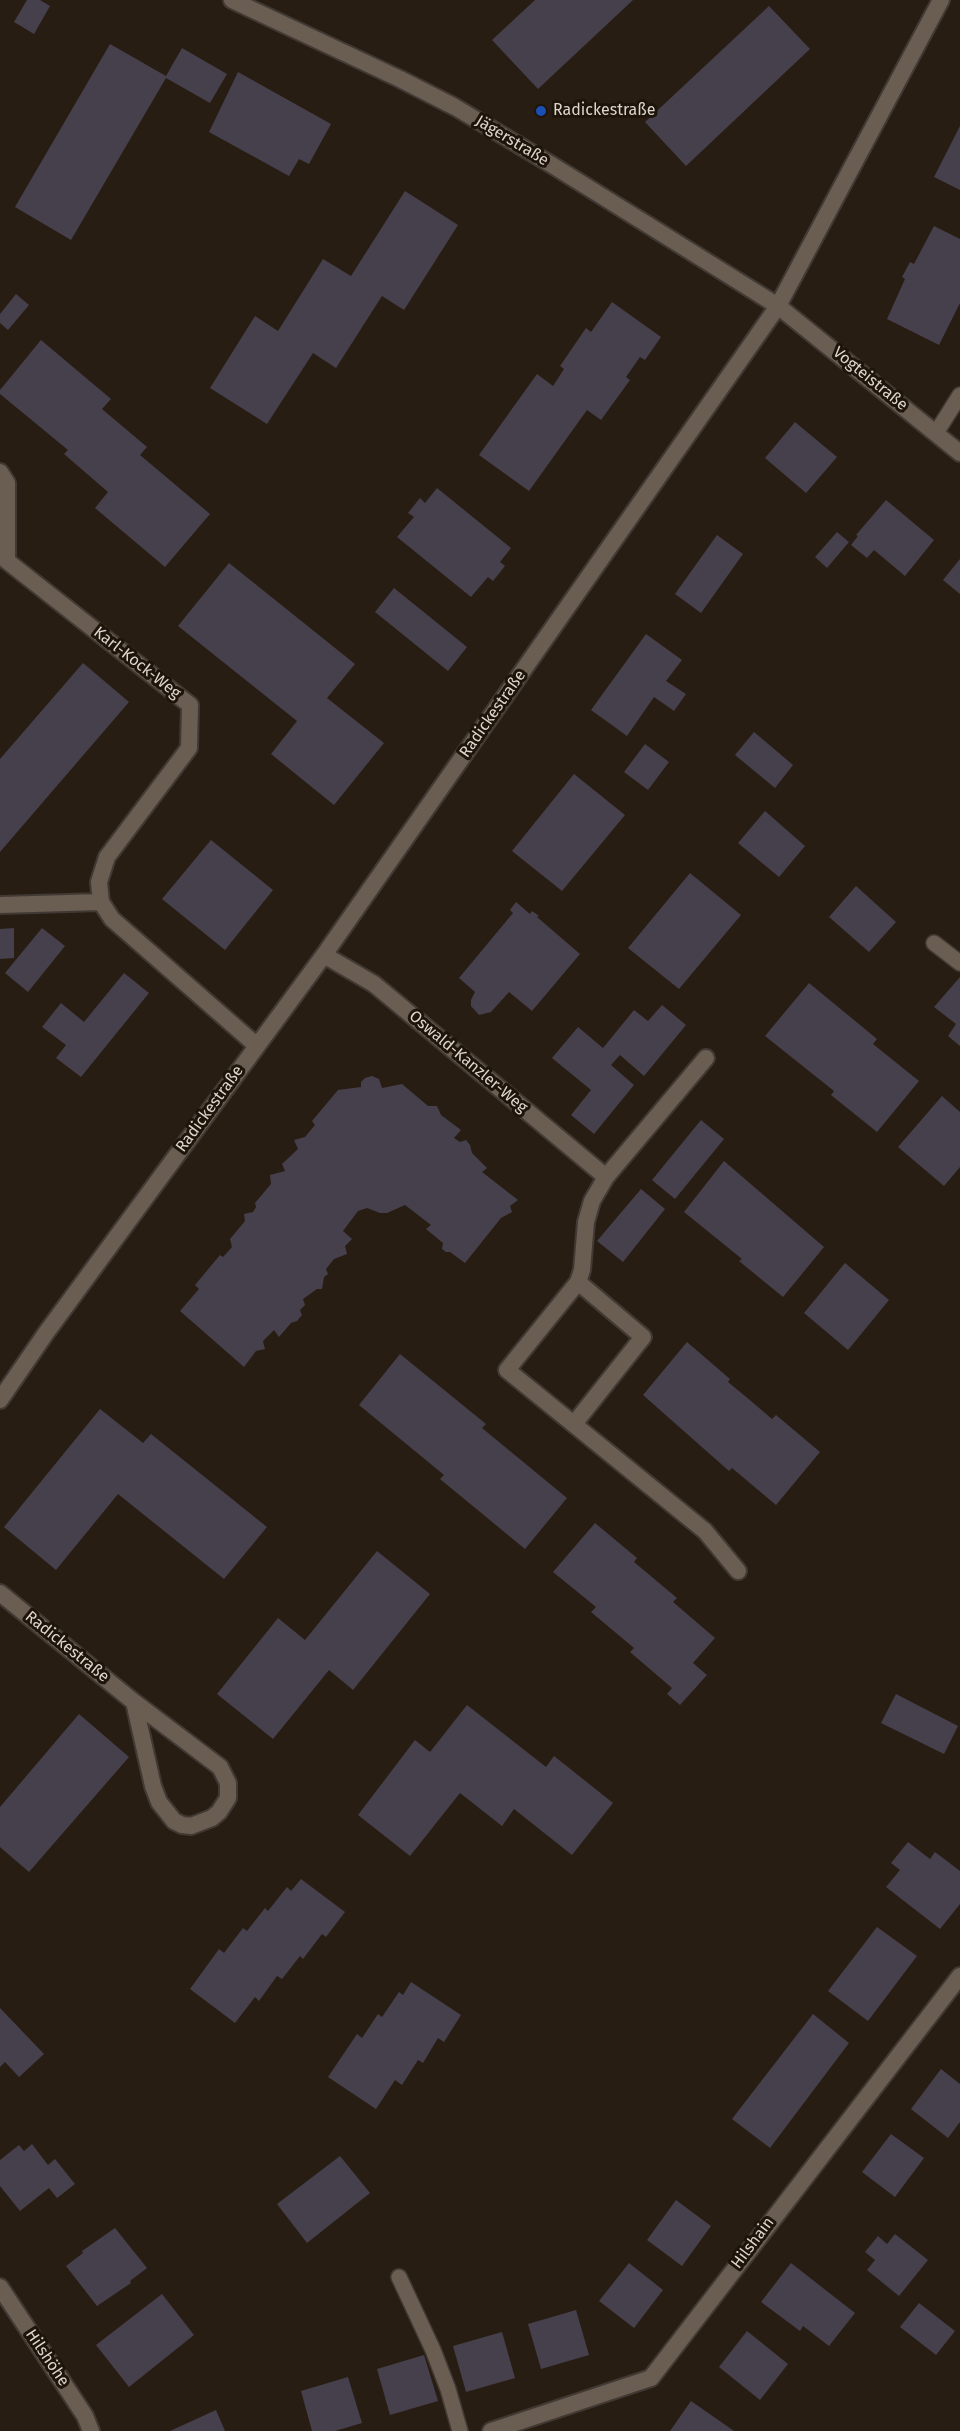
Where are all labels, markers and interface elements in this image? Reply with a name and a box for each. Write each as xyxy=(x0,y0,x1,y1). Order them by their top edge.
place label: Radickestraße xyxy=(553,101,655,121)
marker: Radickestraße xyxy=(534,104,548,118)
street label: Jägerstraße xyxy=(472,112,552,170)
street label: Vogteistraße xyxy=(829,343,911,415)
street label: Karl-Kock-Weg xyxy=(90,623,184,703)
street label: Radickestraße xyxy=(456,667,530,761)
street label: Oswald-Kanzler-Weg xyxy=(405,1007,531,1117)
street label: Radickestraße xyxy=(172,1062,248,1156)
street label: Radickestraße xyxy=(21,1607,113,1687)
street label: Hilshain xyxy=(727,2213,779,2273)
street label: Hilshöhe xyxy=(21,2326,73,2390)

